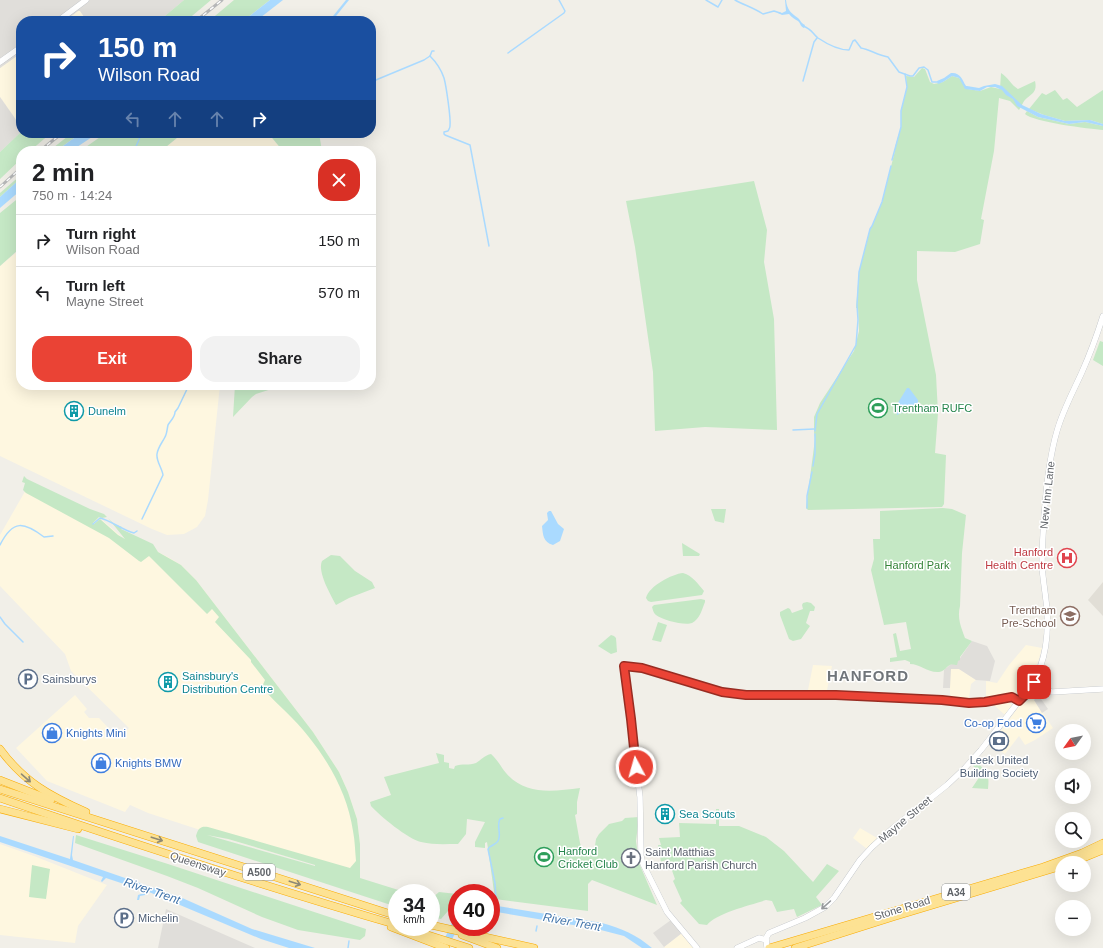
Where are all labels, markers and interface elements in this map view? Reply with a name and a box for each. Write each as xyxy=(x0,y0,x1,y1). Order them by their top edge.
icon: right xyxy=(32,32,84,84)
text: 150 m xyxy=(98,32,177,63)
text: Wilson Road xyxy=(98,65,200,85)
icon: left xyxy=(122,108,144,130)
icon: ahead xyxy=(164,108,186,130)
icon: ahead xyxy=(206,108,228,130)
icon: right xyxy=(248,108,270,130)
text: 2 min xyxy=(32,159,95,186)
button: close xyxy=(318,159,360,201)
text: 750 m · 14:24 xyxy=(32,188,112,203)
text: Turn right xyxy=(66,225,136,242)
icon: right xyxy=(32,230,54,252)
text: 150 m xyxy=(318,232,360,249)
text: Wilson Road xyxy=(66,242,140,257)
text: Turn left xyxy=(66,277,125,294)
icon: left xyxy=(32,282,54,304)
text: 570 m xyxy=(318,284,360,301)
text: Mayne Street xyxy=(66,294,143,309)
button: Exit xyxy=(32,336,192,382)
button: Share xyxy=(200,336,360,382)
sports icon: Trentham RUFC xyxy=(867,397,889,419)
building icon: Dunelm xyxy=(63,400,85,422)
place label: Trentham RUFC xyxy=(892,402,972,414)
place label: Dunelm xyxy=(88,405,126,417)
street label: New Inn Lane xyxy=(1037,461,1057,529)
place label: Hanford Health Centre xyxy=(985,546,1053,571)
hospital icon: Hanford Health Centre xyxy=(1056,547,1078,569)
park label: Hanford Park xyxy=(885,559,950,571)
place label: Trentham Pre-School xyxy=(1002,604,1056,629)
school or university icon: Trentham Pre-School xyxy=(1059,605,1081,627)
pin xyxy=(1017,665,1051,699)
district label: HANFORD xyxy=(827,667,909,684)
parking icon: Sainsburys xyxy=(17,668,39,690)
place label: Sainsbury's Distribution Centre xyxy=(182,670,273,695)
building icon: Sainsbury's Distribution Centre xyxy=(157,671,179,693)
icon: arrive xyxy=(1023,671,1045,693)
place label: Sainsburys xyxy=(42,673,97,685)
supermarket icon: Co-op Food xyxy=(1025,712,1047,734)
place label: Co-op Food xyxy=(964,717,1022,729)
shop icon: Knights Mini xyxy=(41,722,63,744)
north arrow xyxy=(1055,724,1091,760)
map controls xyxy=(1055,724,1091,936)
place label: Knights Mini xyxy=(66,727,126,739)
bank icon: Leek United Building Society xyxy=(988,730,1010,752)
position arrow xyxy=(615,746,657,788)
shop icon: Knights BMW xyxy=(90,752,112,774)
place label: Leek United Building Society xyxy=(960,754,1039,779)
place label: Knights BMW xyxy=(115,757,182,769)
button: sound xyxy=(1055,768,1091,804)
one-way arrow xyxy=(21,773,31,783)
street label: Mayne Street xyxy=(876,793,934,845)
building icon: Sea Scouts xyxy=(654,803,676,825)
place label: Sea Scouts xyxy=(679,808,736,820)
button: search xyxy=(1055,812,1091,848)
one-way arrow xyxy=(151,836,164,843)
place label: Hanford Cricket Club xyxy=(558,845,618,870)
sports icon: Hanford Cricket Club xyxy=(533,846,555,868)
place label: Saint Matthias Hanford Parish Church xyxy=(645,846,757,871)
church icon: Saint Matthias Hanford Parish Church xyxy=(620,847,642,869)
street label: Queensway xyxy=(169,849,228,879)
button: + xyxy=(1055,856,1091,892)
road number: A500 xyxy=(243,864,275,880)
water label: River Trent xyxy=(122,875,183,907)
one-way arrow xyxy=(288,880,301,887)
speed limit sign: 40 xyxy=(448,884,500,936)
road number: A34 xyxy=(942,884,970,900)
text: 34 xyxy=(403,894,425,916)
street label: Stone Road xyxy=(872,894,932,922)
button: − xyxy=(1055,900,1091,936)
one-way arrow xyxy=(821,901,831,910)
parking icon: Michelin xyxy=(113,907,135,929)
water label: River Trent xyxy=(542,910,603,934)
place label: Michelin xyxy=(138,912,178,924)
text: km/h xyxy=(403,914,425,925)

